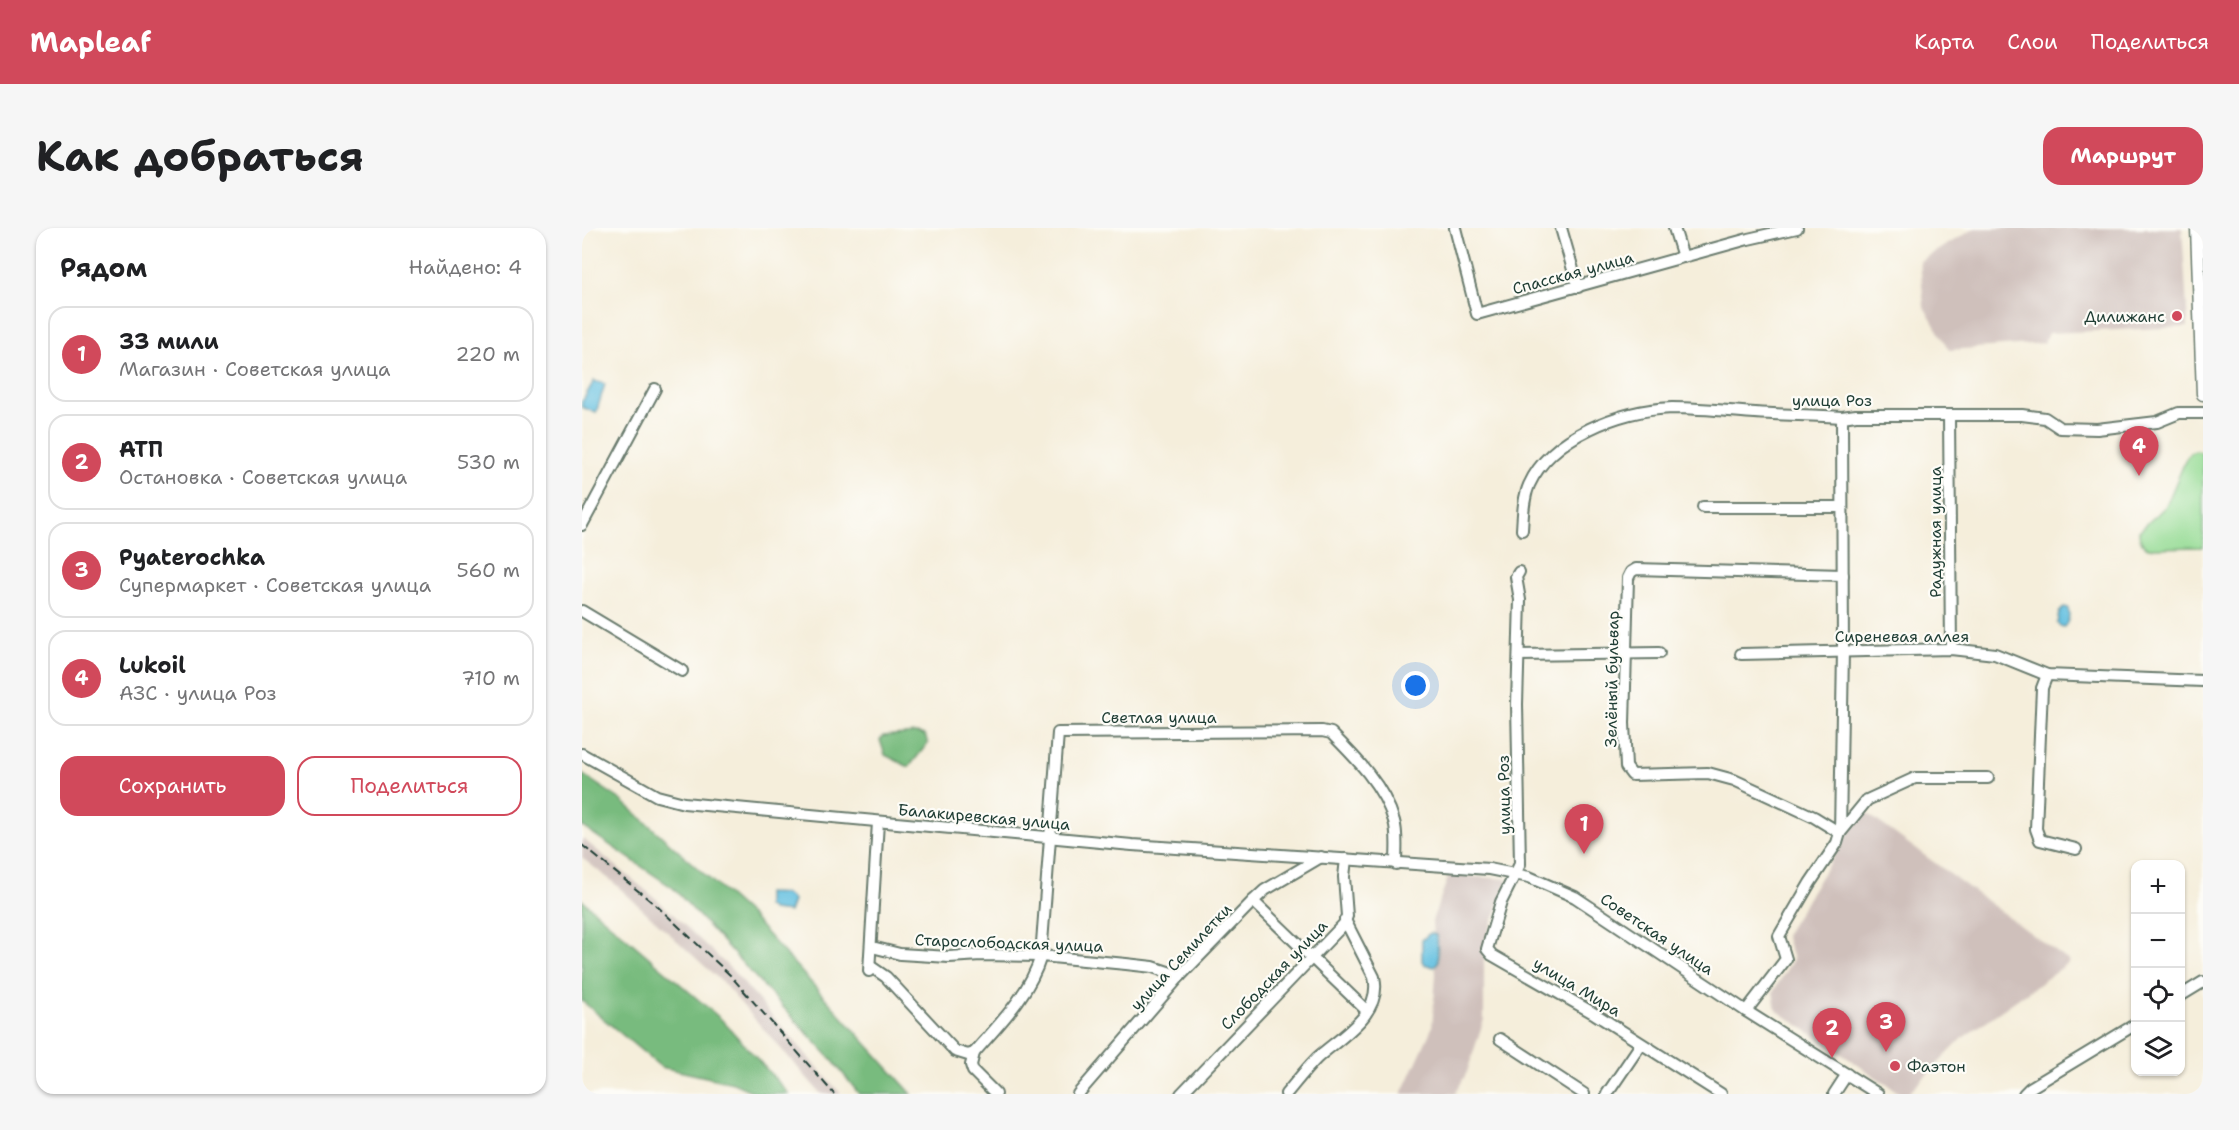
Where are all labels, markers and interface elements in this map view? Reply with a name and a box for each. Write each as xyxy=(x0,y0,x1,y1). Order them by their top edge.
text: Mapleaf xyxy=(30,23,151,61)
text: Карта xyxy=(1914,28,1974,56)
text: Слои xyxy=(2007,28,2058,56)
text: Поделиться xyxy=(2091,28,2209,56)
button: Маршрут xyxy=(2043,127,2203,185)
text: Как добраться xyxy=(36,128,364,184)
street label: Спасская улица xyxy=(1510,247,1636,299)
text: Рядом xyxy=(60,250,147,285)
text: Найдено: 4 xyxy=(409,254,522,280)
place label: Дилижанс xyxy=(2084,306,2165,327)
marker: Дилижанс xyxy=(2170,309,2184,323)
text: 33 мили xyxy=(119,327,219,356)
text: 1 xyxy=(77,341,86,367)
text: 220 m xyxy=(456,341,520,367)
text: Магазин · Советская улица xyxy=(119,356,391,382)
street label: улица Роз xyxy=(1792,390,1872,411)
pin: 4 xyxy=(2120,426,2158,476)
text: АТП xyxy=(119,435,163,464)
text: 2 xyxy=(75,449,89,475)
text: 530 m xyxy=(457,449,520,475)
text: Остановка · Советская улица xyxy=(119,464,407,490)
street label: Радужная улица xyxy=(1925,466,1946,598)
text: Pyaterochka xyxy=(119,543,265,572)
text: 3 xyxy=(75,557,89,583)
text: 560 m xyxy=(457,557,520,583)
text: Супермаркет · Советская улица xyxy=(119,572,431,598)
street label: Зелёный бульвар xyxy=(1600,610,1624,748)
street label: Сиреневая аллея xyxy=(1835,626,1969,647)
text: Lukoil xyxy=(119,651,186,680)
text: 4 xyxy=(75,665,89,691)
text: 710 m xyxy=(461,665,520,691)
your location xyxy=(1401,671,1430,700)
text: АЗС · улица Роз xyxy=(119,680,277,706)
street label: Светлая улица xyxy=(1101,707,1217,728)
street label: улица Роз xyxy=(1493,755,1515,835)
button: Сохранить xyxy=(60,756,285,816)
button: Поделиться xyxy=(297,756,522,816)
street label: Балакиревская улица xyxy=(897,799,1071,835)
pin: 1 xyxy=(1564,804,1604,854)
map controls xyxy=(2131,860,2185,1076)
button: + xyxy=(2131,860,2185,914)
street label: Советская улица xyxy=(1596,888,1718,980)
street label: улица Семилетки xyxy=(1126,899,1236,1015)
button: − xyxy=(2131,914,2185,968)
street label: Слободская улица xyxy=(1216,915,1332,1035)
street label: Старослободская улица xyxy=(914,929,1104,957)
street label: улица Мира xyxy=(1529,953,1625,1021)
button: locate xyxy=(2131,968,2185,1022)
pin: 3 xyxy=(1866,1002,1906,1052)
pin: 2 xyxy=(1812,1008,1852,1058)
button: layers xyxy=(2131,1022,2185,1076)
place label: Фаэтон xyxy=(1907,1056,1966,1077)
marker: Фаэтон xyxy=(1888,1059,1902,1073)

